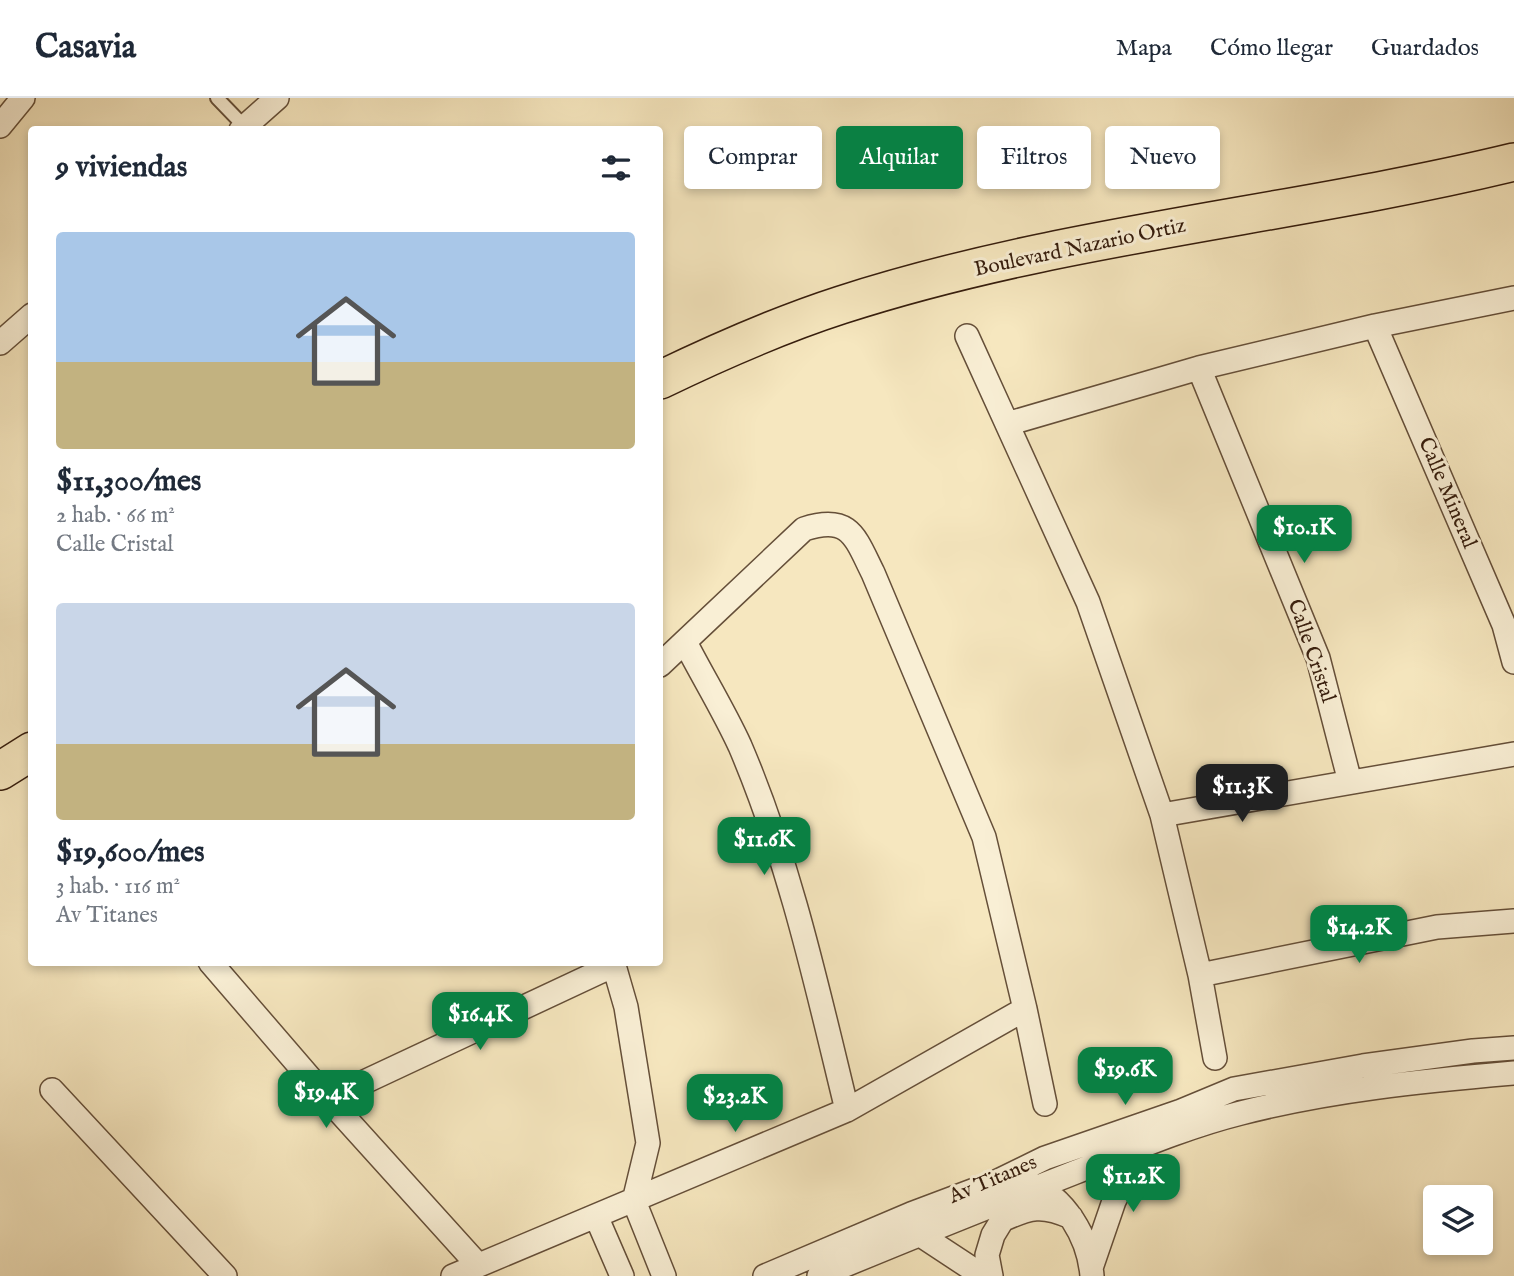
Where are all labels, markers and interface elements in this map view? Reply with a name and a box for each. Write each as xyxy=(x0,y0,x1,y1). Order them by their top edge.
text: Casavia xyxy=(35,27,136,69)
text: Mapa xyxy=(1116,33,1172,64)
text: Cómo llegar xyxy=(1210,33,1333,64)
text: Guardados xyxy=(1371,33,1479,64)
chip: Comprar xyxy=(684,126,822,189)
chip: Alquilar xyxy=(836,126,963,189)
chip: Filtros xyxy=(977,126,1091,189)
chip: Nuevo xyxy=(1105,126,1220,189)
text: 9 viviendas xyxy=(56,149,187,187)
icon: filters xyxy=(597,149,635,187)
street label: Boulevard Nazario Ortiz xyxy=(972,212,1188,284)
icon: home xyxy=(283,278,409,404)
street label: Calle Mineral xyxy=(1411,433,1483,553)
text: $11,300/mes xyxy=(56,463,201,501)
text: 2 hab. · 66 m² xyxy=(56,501,175,530)
pin: $10.1K xyxy=(1247,505,1361,565)
text: $10.1K xyxy=(1273,513,1335,542)
text: Calle Cristal xyxy=(56,530,174,559)
street label: Calle Cristal xyxy=(1281,596,1341,706)
icon: home xyxy=(283,649,409,775)
pin: $11.3K xyxy=(1185,764,1299,824)
text: $11.3K xyxy=(1212,772,1272,801)
pin: $11.6K xyxy=(707,818,821,877)
text: $11.6K xyxy=(733,825,795,854)
text: $19,600/mes xyxy=(56,834,205,872)
text: 3 hab. · 116 m² xyxy=(56,872,180,901)
text: Av Titanes xyxy=(56,901,158,930)
pin: $14.2K xyxy=(1302,906,1416,965)
text: $14.2K xyxy=(1326,913,1392,942)
pin: $16.4K xyxy=(423,992,537,1052)
text: $16.4K xyxy=(448,1000,512,1029)
pin: $19.6K xyxy=(1068,1048,1182,1107)
text: $19.6K xyxy=(1094,1055,1156,1084)
pin: $19.4K xyxy=(269,1070,383,1130)
pin: $23.2K xyxy=(678,1074,792,1134)
text: $19.4K xyxy=(294,1078,358,1107)
text: $23.2K xyxy=(703,1082,767,1111)
street label: Av Titanes xyxy=(944,1149,1041,1211)
pin: $11.2K xyxy=(1076,1154,1190,1214)
text: $11.2K xyxy=(1102,1162,1164,1191)
map controls xyxy=(1423,1185,1493,1255)
button: layers xyxy=(1423,1185,1493,1255)

